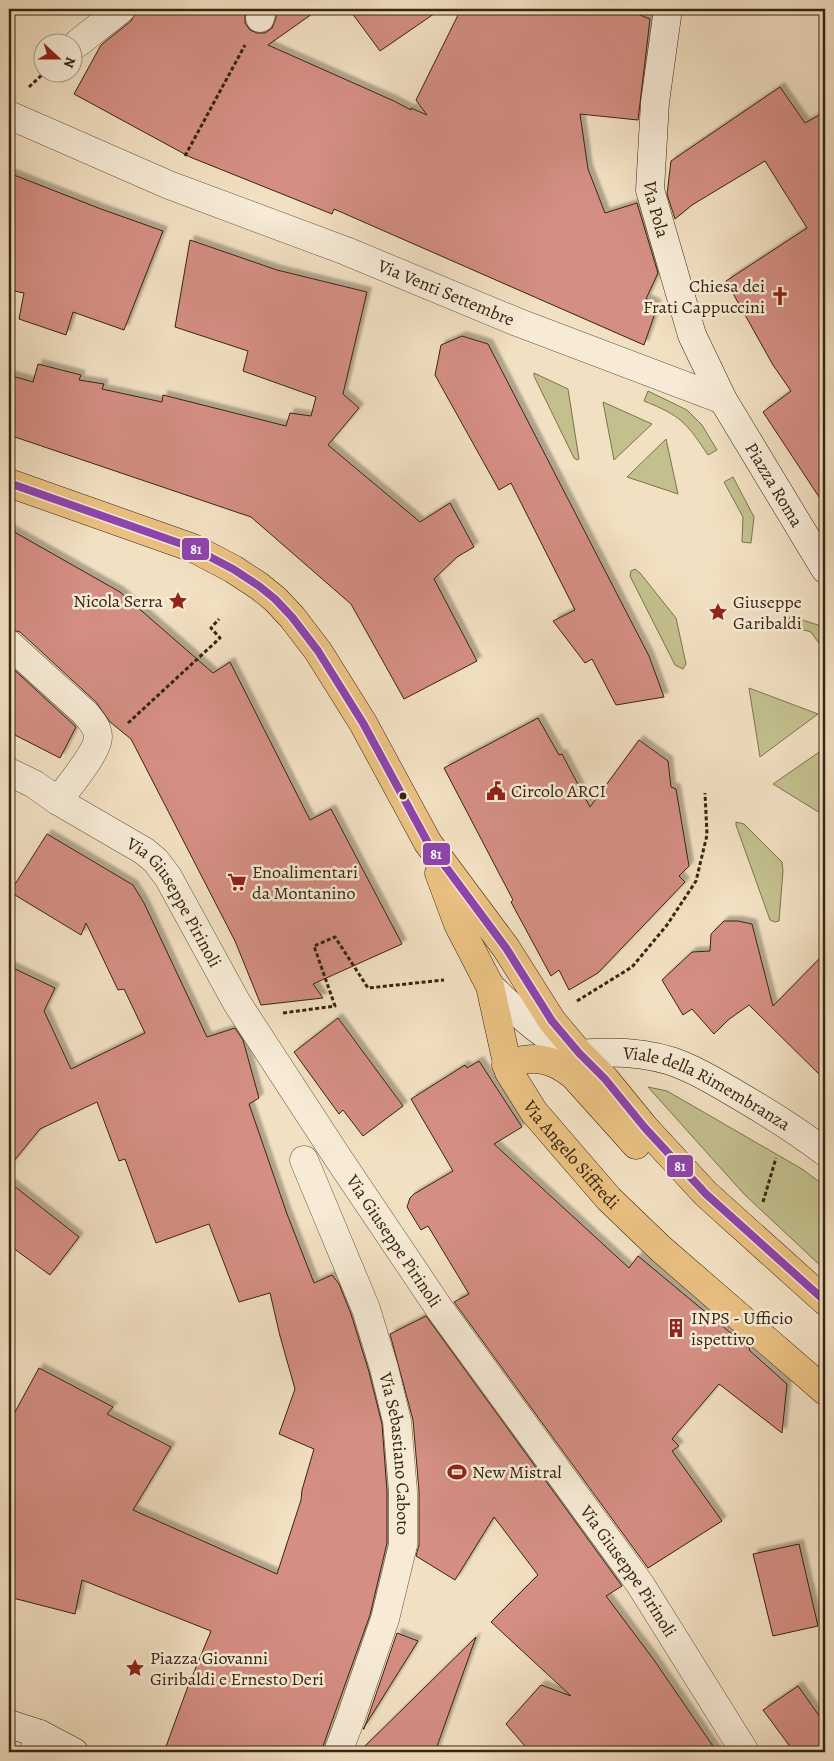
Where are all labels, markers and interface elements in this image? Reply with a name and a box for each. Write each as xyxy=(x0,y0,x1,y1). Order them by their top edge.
north arrow xyxy=(32,32,82,82)
text: N xyxy=(59,54,80,71)
street label: Via Pola xyxy=(638,179,675,241)
street label: Via Venti Settembre xyxy=(373,253,518,332)
place label: Chiesa dei Frati Cappuccini xyxy=(643,274,765,319)
church icon: Chiesa dei Frati Cappuccini xyxy=(769,285,791,307)
street label: Piazza Roma xyxy=(739,438,809,532)
line badge: 81 xyxy=(181,537,210,561)
text: 81 xyxy=(190,540,202,559)
place label: Nicola Serra xyxy=(73,589,164,613)
place icon: Nicola Serra xyxy=(167,590,189,612)
place label: Giuseppe Garibaldi xyxy=(733,590,802,635)
place icon: Giuseppe Garibaldi xyxy=(707,601,729,623)
place label: Circolo ARCI xyxy=(511,779,606,803)
public building icon: Circolo ARCI xyxy=(485,780,507,802)
unlabelled marker xyxy=(398,791,408,801)
street label: Via Giuseppe Pirinoli xyxy=(121,831,227,972)
line badge: 81 xyxy=(422,842,451,866)
text: 81 xyxy=(430,845,442,864)
place label: Enoalimentari da Montanino xyxy=(252,860,358,905)
supermarket icon: Enoalimentari da Montanino xyxy=(226,871,248,893)
street label: Viale della Rimembranza xyxy=(621,1041,796,1137)
street label: Via Angelo Siffredi xyxy=(517,1095,625,1215)
line badge: 81 xyxy=(666,1154,694,1178)
text: 81 xyxy=(674,1157,686,1176)
street label: Via Giuseppe Pirinoli xyxy=(340,1169,447,1312)
place label: INPS - Ufficio ispettivo xyxy=(691,1306,793,1351)
building icon: INPS - Ufficio ispettivo xyxy=(665,1317,687,1339)
street label: Via Sebastiano Caboto xyxy=(373,1369,415,1535)
place label: New Mistral xyxy=(472,1460,562,1484)
sports icon: New Mistral xyxy=(446,1461,468,1483)
street label: Via Giuseppe Pirinoli xyxy=(574,1500,682,1642)
place label: Piazza Giovanni Giribaldi e Ernesto Deri xyxy=(150,1646,324,1691)
place icon: Piazza Giovanni Giribaldi e Ernesto Deri xyxy=(124,1657,146,1679)

